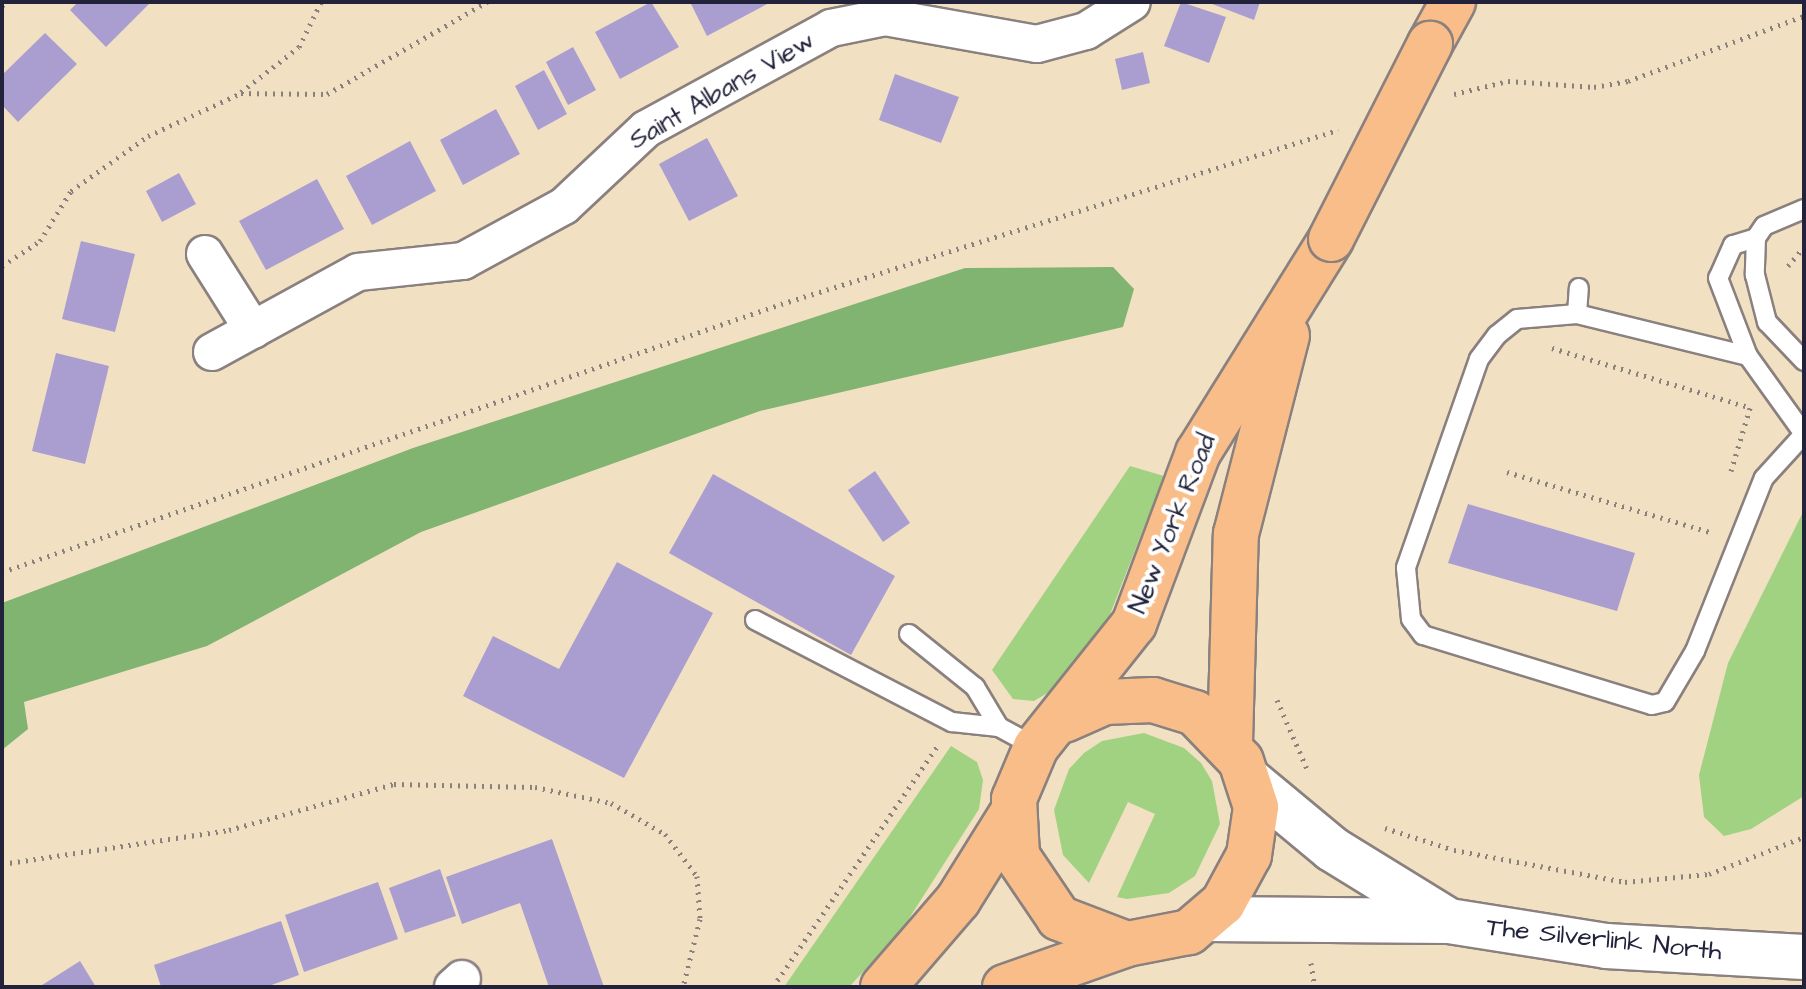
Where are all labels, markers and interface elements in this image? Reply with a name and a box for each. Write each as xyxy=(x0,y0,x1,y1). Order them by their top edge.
street label: Saint Albans View xyxy=(624,25,820,157)
street label: New York Road xyxy=(1123,430,1223,618)
street label: The Silverlink North xyxy=(1485,912,1723,968)

